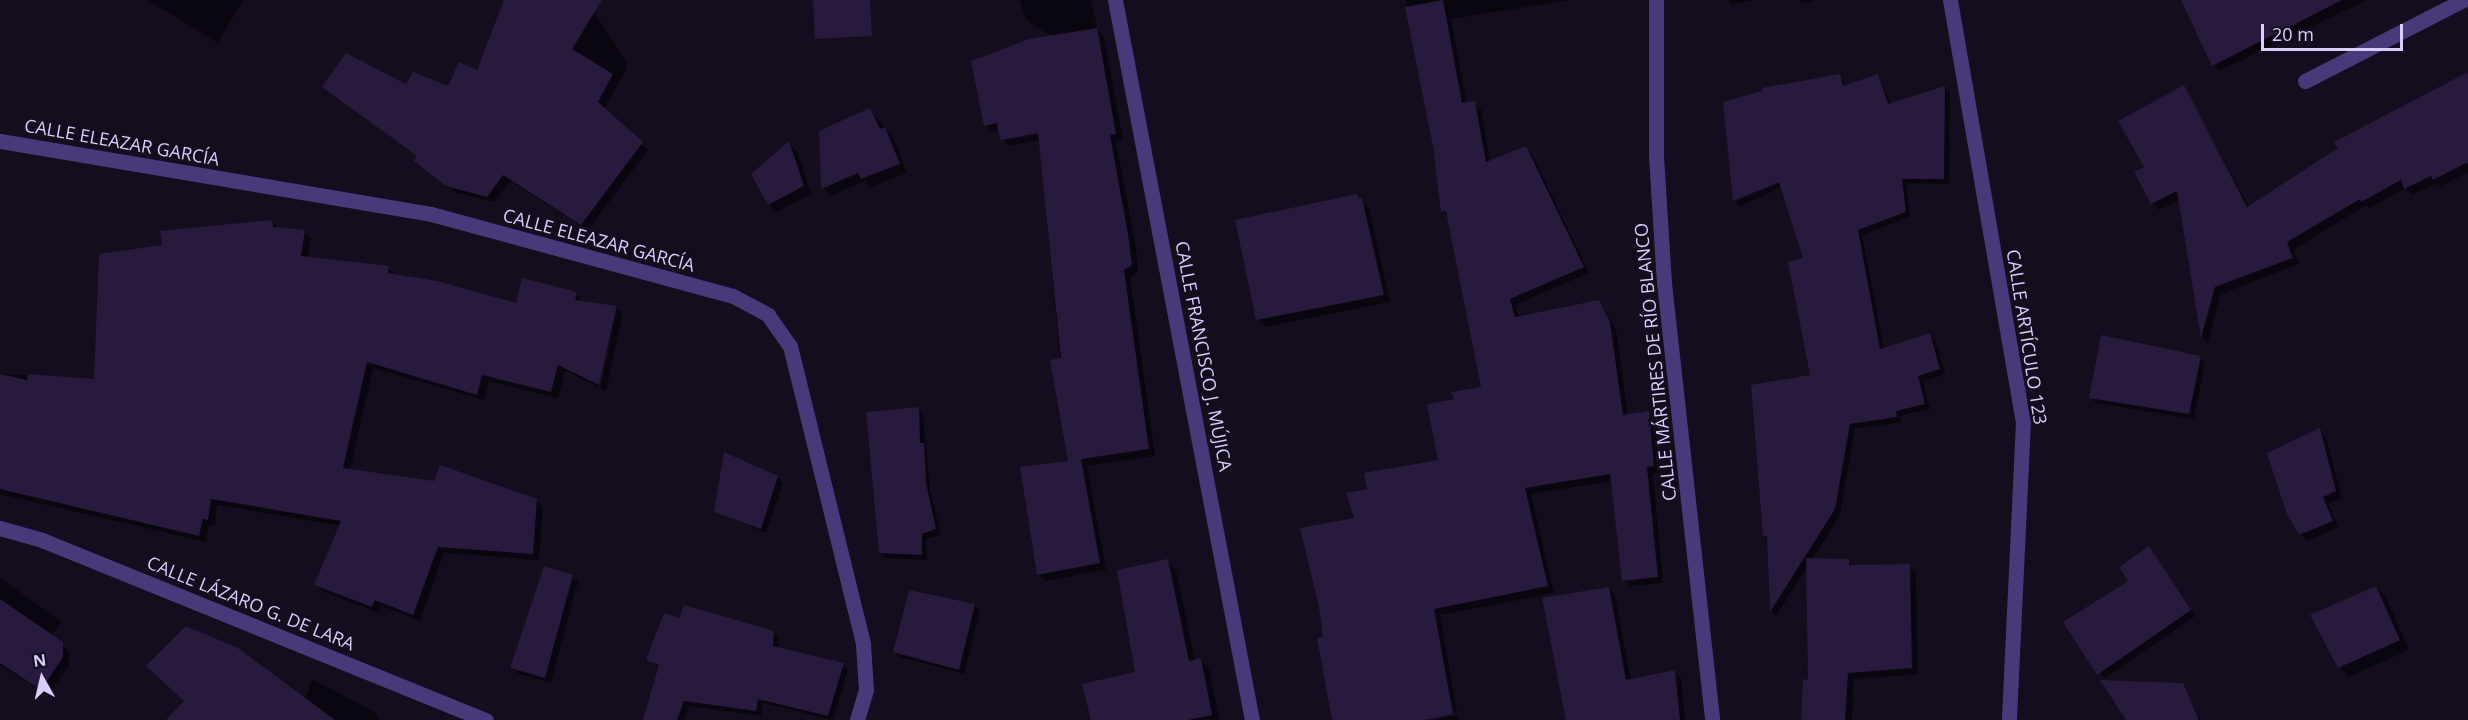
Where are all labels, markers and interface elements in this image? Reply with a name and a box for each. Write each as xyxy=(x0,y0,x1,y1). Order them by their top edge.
scale bar xyxy=(2264,12,2406,50)
text: 20 m xyxy=(2272,22,2314,46)
street label: CALLE ELEAZAR GARCÍA xyxy=(23,114,221,170)
street label: CALLE ELEAZAR GARCÍA xyxy=(501,204,697,276)
street label: CALLE MÁRTIRES DE RÍO BLANCO xyxy=(1630,222,1680,502)
street label: CALLE FRANCISCO J. MÚJICA xyxy=(1171,239,1237,473)
street label: CALLE ARTÍCULO 123 xyxy=(2002,248,2052,426)
street label: CALLE LÁZARO G. DE LARA xyxy=(144,551,358,655)
north arrow xyxy=(12,648,72,708)
text: N xyxy=(32,648,47,672)

